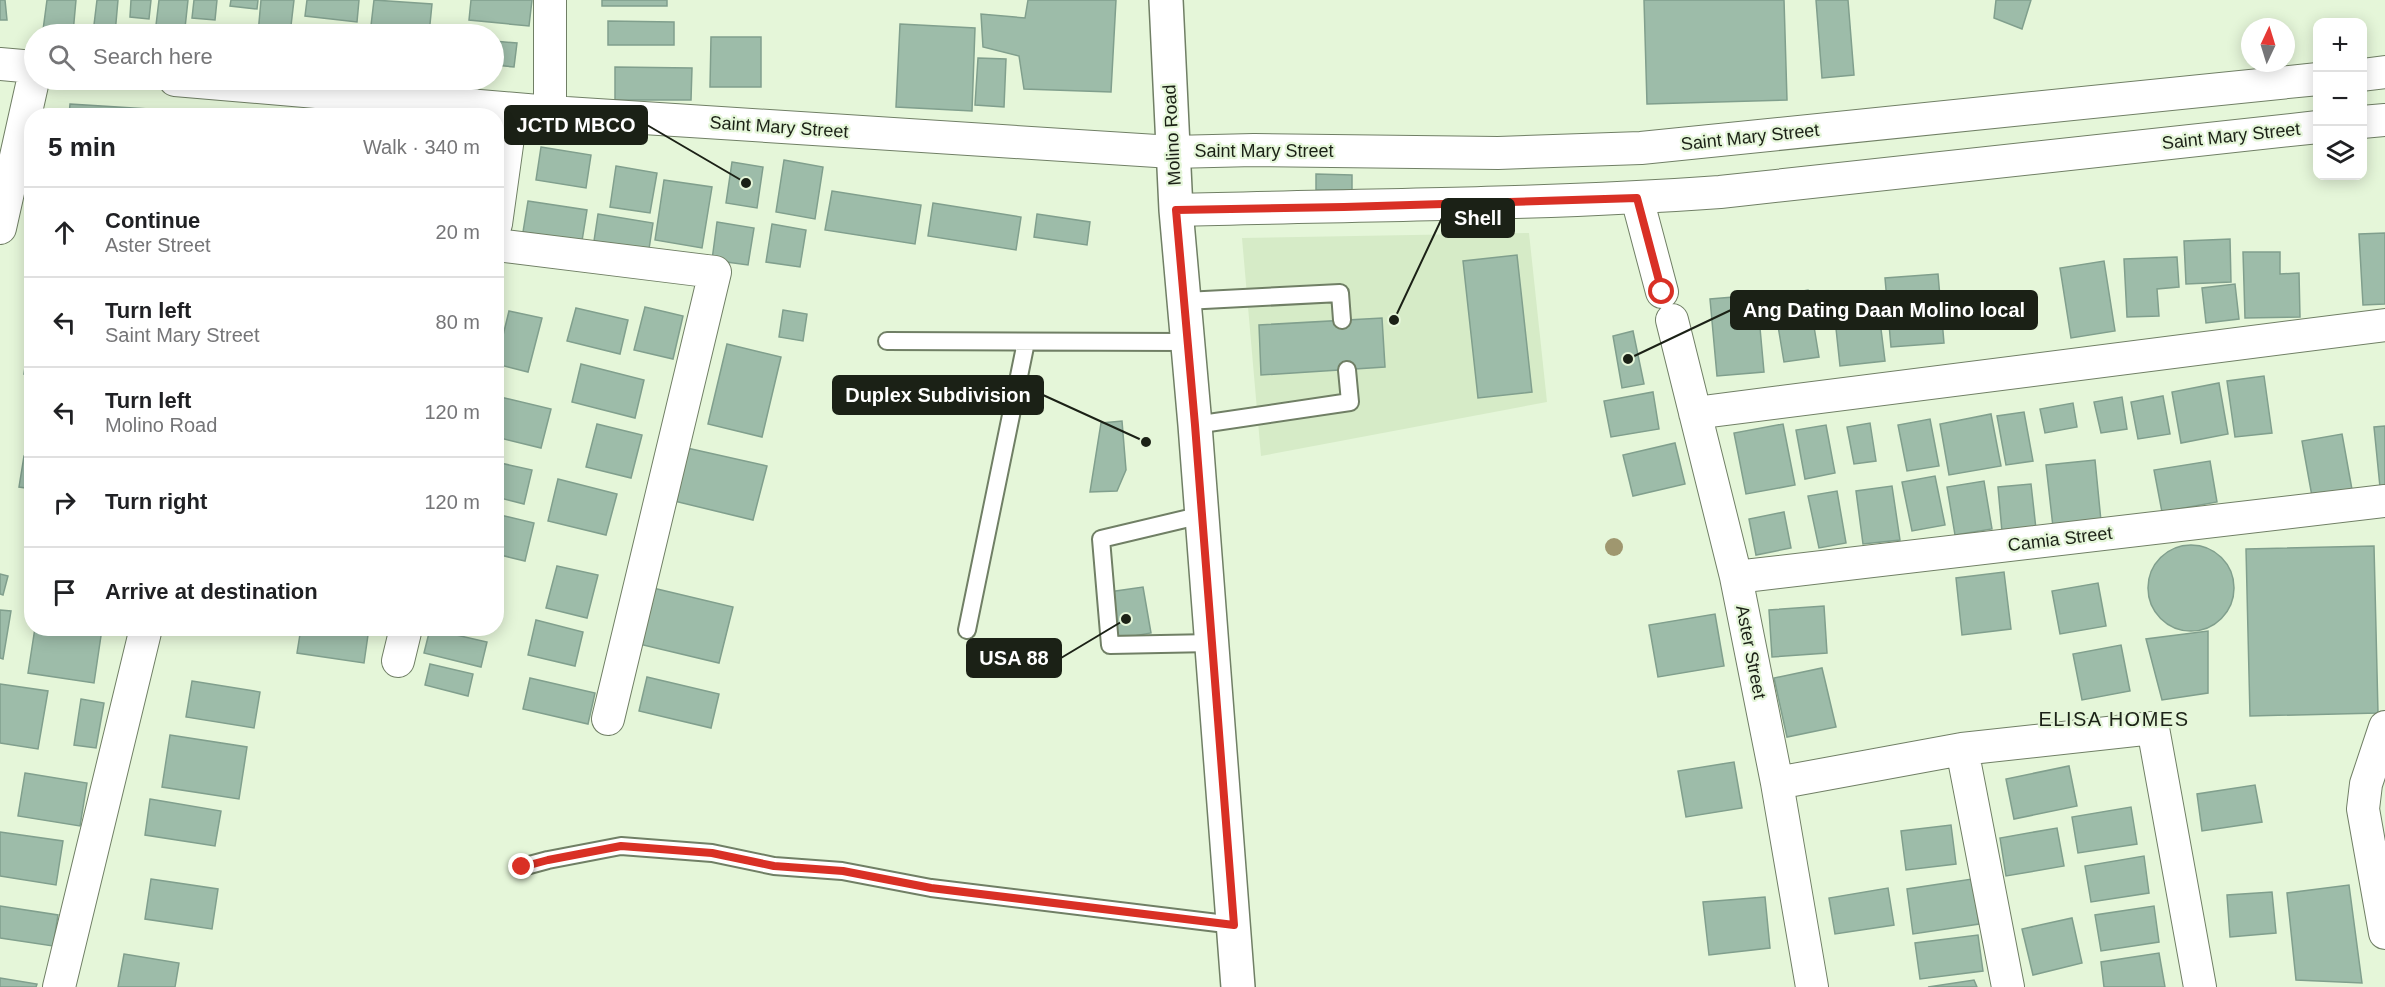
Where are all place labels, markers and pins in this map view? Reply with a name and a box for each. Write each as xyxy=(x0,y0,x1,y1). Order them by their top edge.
callout: JCTD MBCO xyxy=(505,106,647,144)
callout: Shell xyxy=(1442,199,1514,237)
callout: Ang Dating Daan Molino local xyxy=(1731,291,2037,329)
callout: Duplex Subdivision xyxy=(833,376,1043,414)
callout: USA 88 xyxy=(967,639,1061,677)

